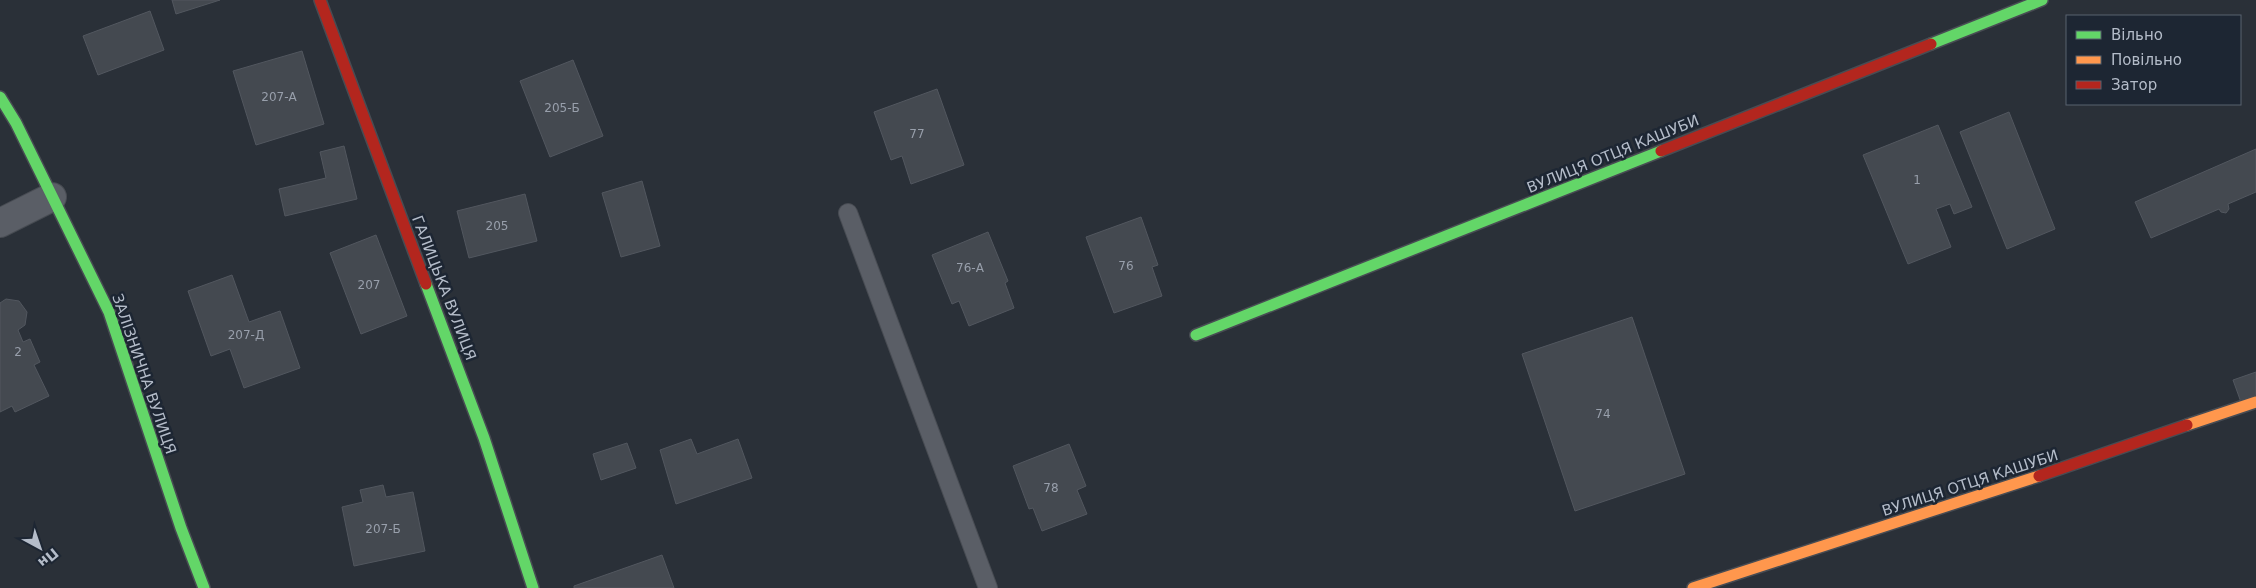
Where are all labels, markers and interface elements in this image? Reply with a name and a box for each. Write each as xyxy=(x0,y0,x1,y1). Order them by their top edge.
legend xyxy=(2066,15,2241,105)
text: Вільно xyxy=(2111,26,2163,44)
text: Повільно xyxy=(2111,51,2182,69)
text: Затор xyxy=(2111,76,2157,94)
house number: 207-А xyxy=(261,90,298,104)
house number: 205-Б xyxy=(544,101,580,115)
street label: ВУЛИЦЯ ОТЦЯ КАШУБИ xyxy=(1524,111,1702,197)
house number: 77 xyxy=(909,127,925,141)
house number: 1 xyxy=(1913,173,1921,187)
street label: ГАЛИЦЬКА ВУЛИЦЯ xyxy=(408,213,480,363)
house number: 205 xyxy=(486,219,508,233)
house number: 76 xyxy=(1118,259,1134,273)
house number: 76-А xyxy=(956,261,985,275)
house number: 207 xyxy=(358,278,380,292)
street label: ЗАЛІЗНИЧНА ВУЛИЦЯ xyxy=(108,292,180,456)
house number: 207-Д xyxy=(228,328,264,342)
house number: 2 xyxy=(14,345,22,359)
house number: 74 xyxy=(1595,407,1611,421)
street label: ВУЛИЦЯ ОТЦЯ КАШУБИ xyxy=(1880,446,2060,520)
house number: 78 xyxy=(1043,481,1059,495)
house number: 207-Б xyxy=(365,522,401,536)
north arrow xyxy=(15,523,65,573)
text: Пн xyxy=(35,545,62,571)

